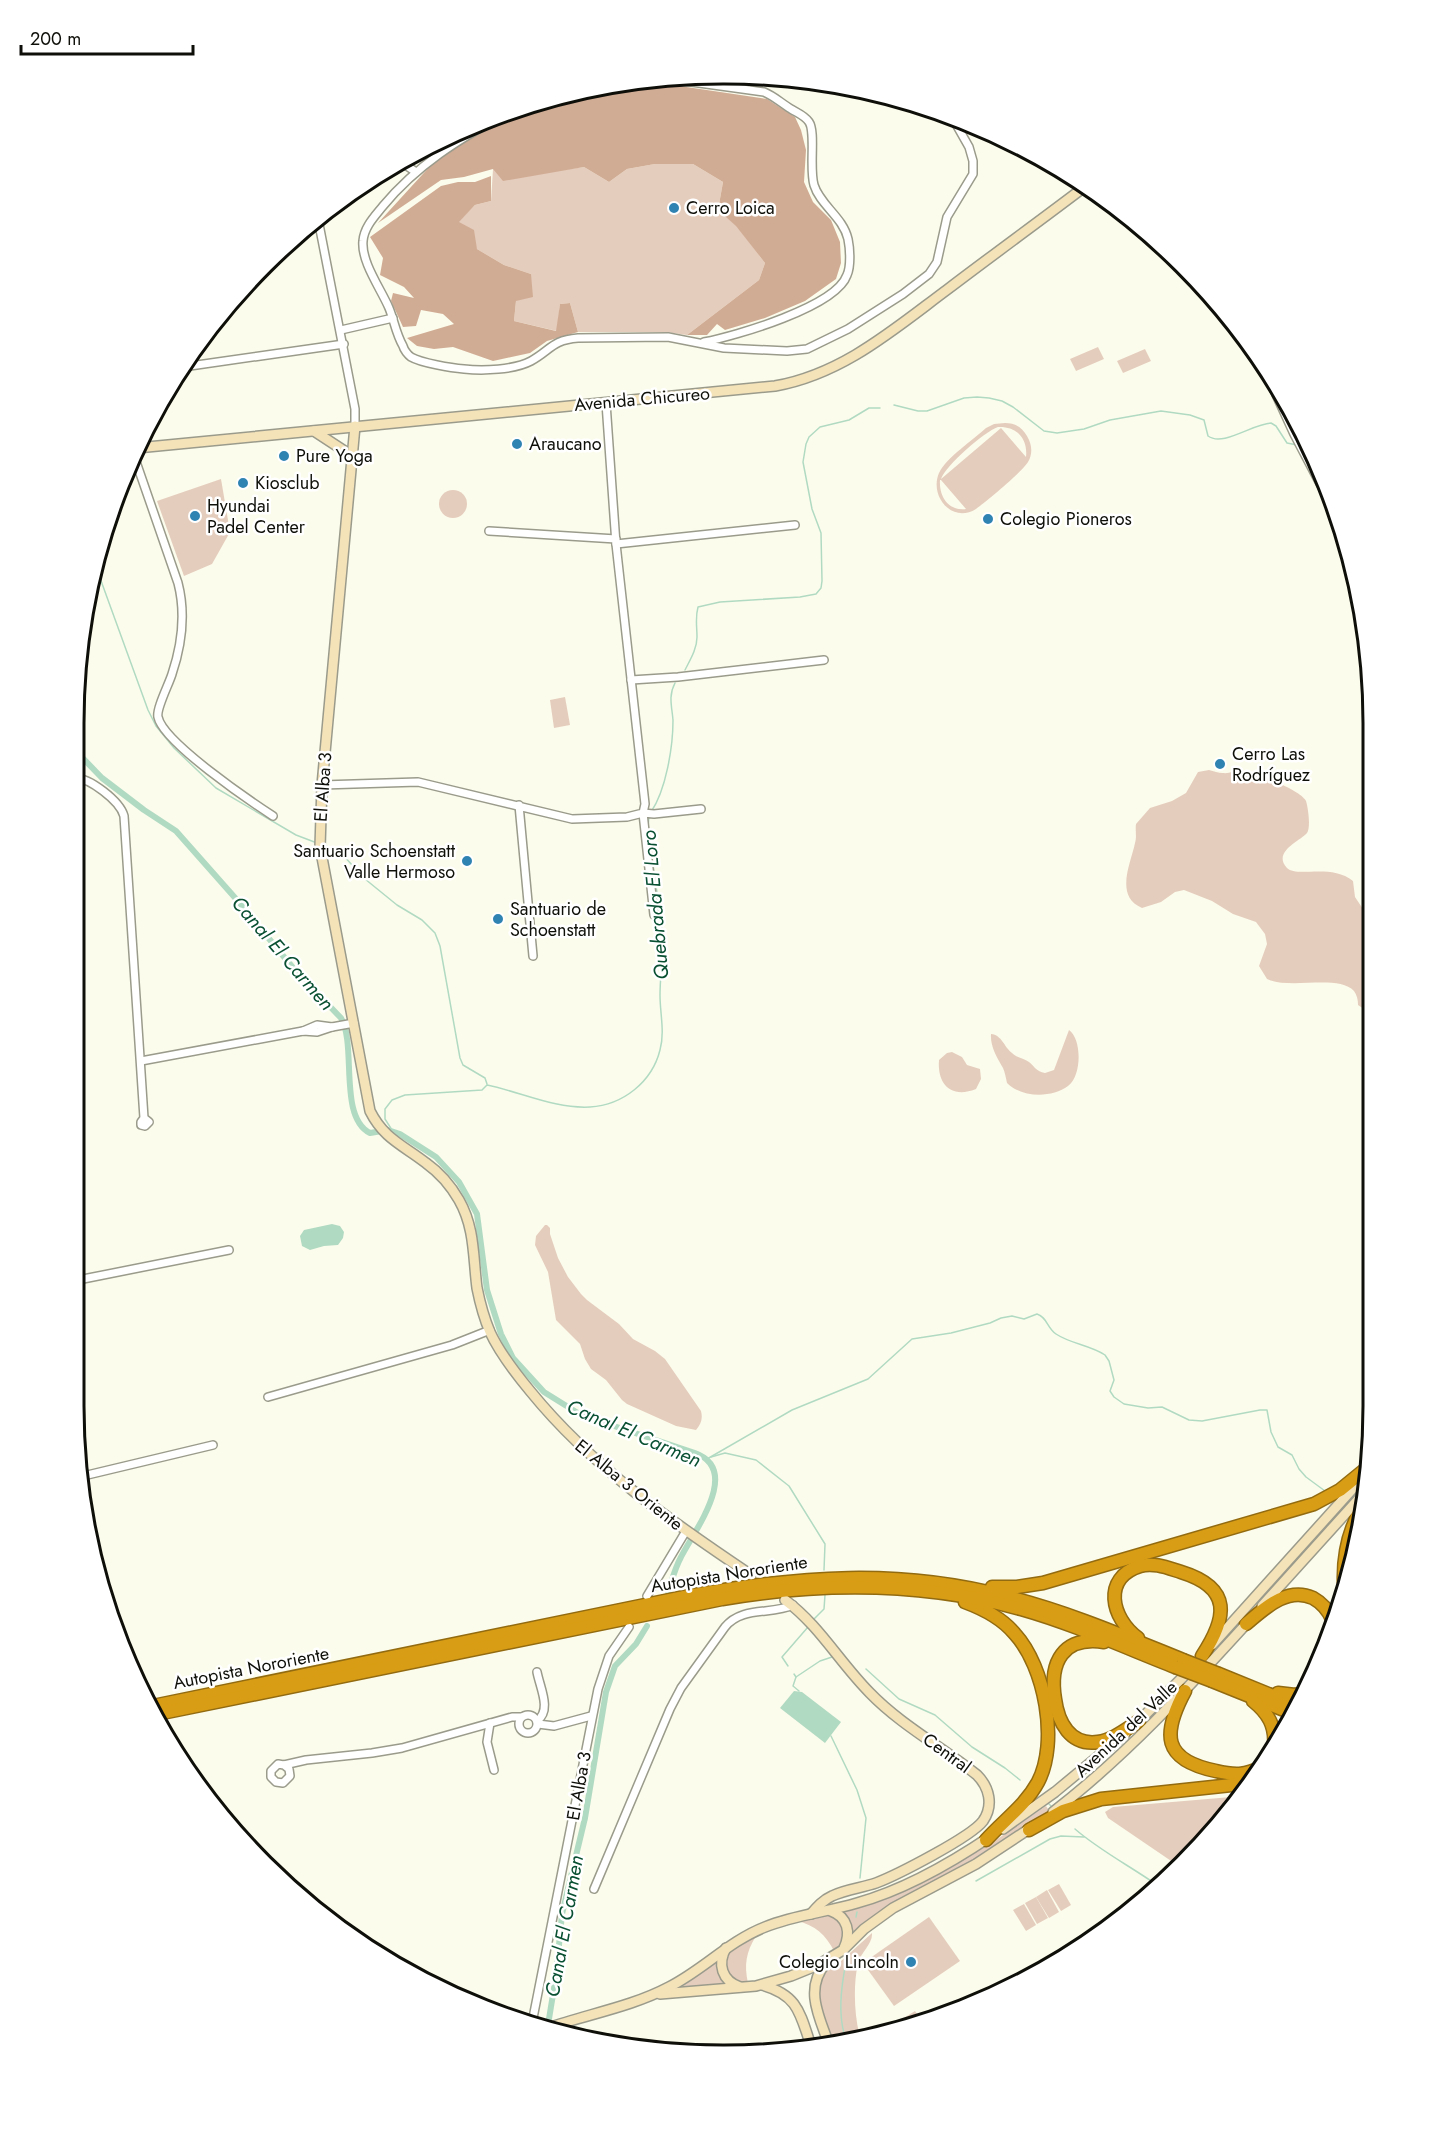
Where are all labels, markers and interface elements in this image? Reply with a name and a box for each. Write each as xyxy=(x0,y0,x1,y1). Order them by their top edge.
scale bar xyxy=(21,18,194,56)
text: 200 m xyxy=(30,26,81,52)
place label: Cerro Loica xyxy=(686,195,775,221)
marker: Cerro Loica xyxy=(667,201,681,215)
street label: Avenida Chicureo xyxy=(573,380,711,418)
place label: Araucano xyxy=(529,431,602,457)
marker: Araucano xyxy=(510,437,524,451)
place label: Pure Yoga xyxy=(296,443,373,469)
marker: Pure Yoga xyxy=(277,449,291,463)
place label: Kiosclub xyxy=(255,470,319,496)
marker: Kiosclub xyxy=(236,476,250,490)
place label: Hyundai Padel Center xyxy=(207,493,306,540)
place label: Colegio Pioneros xyxy=(1000,506,1132,532)
marker: Hyundai Padel Center xyxy=(188,509,202,523)
marker: Colegio Pioneros xyxy=(981,512,995,526)
place label: Cerro Las Rodríguez xyxy=(1232,741,1311,788)
street label: El Alba 3 xyxy=(308,751,338,823)
marker: Cerro Las Rodríguez xyxy=(1213,757,1227,771)
water label: Quebrada El Loro xyxy=(634,829,676,981)
place label: Santuario Schoenstatt Valle Hermoso xyxy=(293,838,456,885)
marker: Santuario Schoenstatt Valle Hermoso xyxy=(460,854,474,868)
water label: Canal El Carmen xyxy=(225,890,341,1017)
place label: Santuario de Schoenstatt xyxy=(510,896,606,943)
marker: Santuario de Schoenstatt xyxy=(491,912,505,926)
water label: Canal El Carmen xyxy=(562,1392,706,1475)
street label: El Alba 3 Oriente xyxy=(569,1433,689,1537)
street label: Autopista Nororiente xyxy=(649,1549,809,1599)
street label: Autopista Nororiente xyxy=(171,1640,331,1696)
street label: Avenida del Valle xyxy=(1069,1675,1183,1783)
street label: Central xyxy=(917,1727,977,1779)
street label: El Alba 3 xyxy=(560,1749,598,1823)
water label: Canal El Carmen xyxy=(538,1853,591,1999)
place label: Colegio Lincoln xyxy=(779,1949,899,1975)
marker: Colegio Lincoln xyxy=(904,1955,918,1969)

